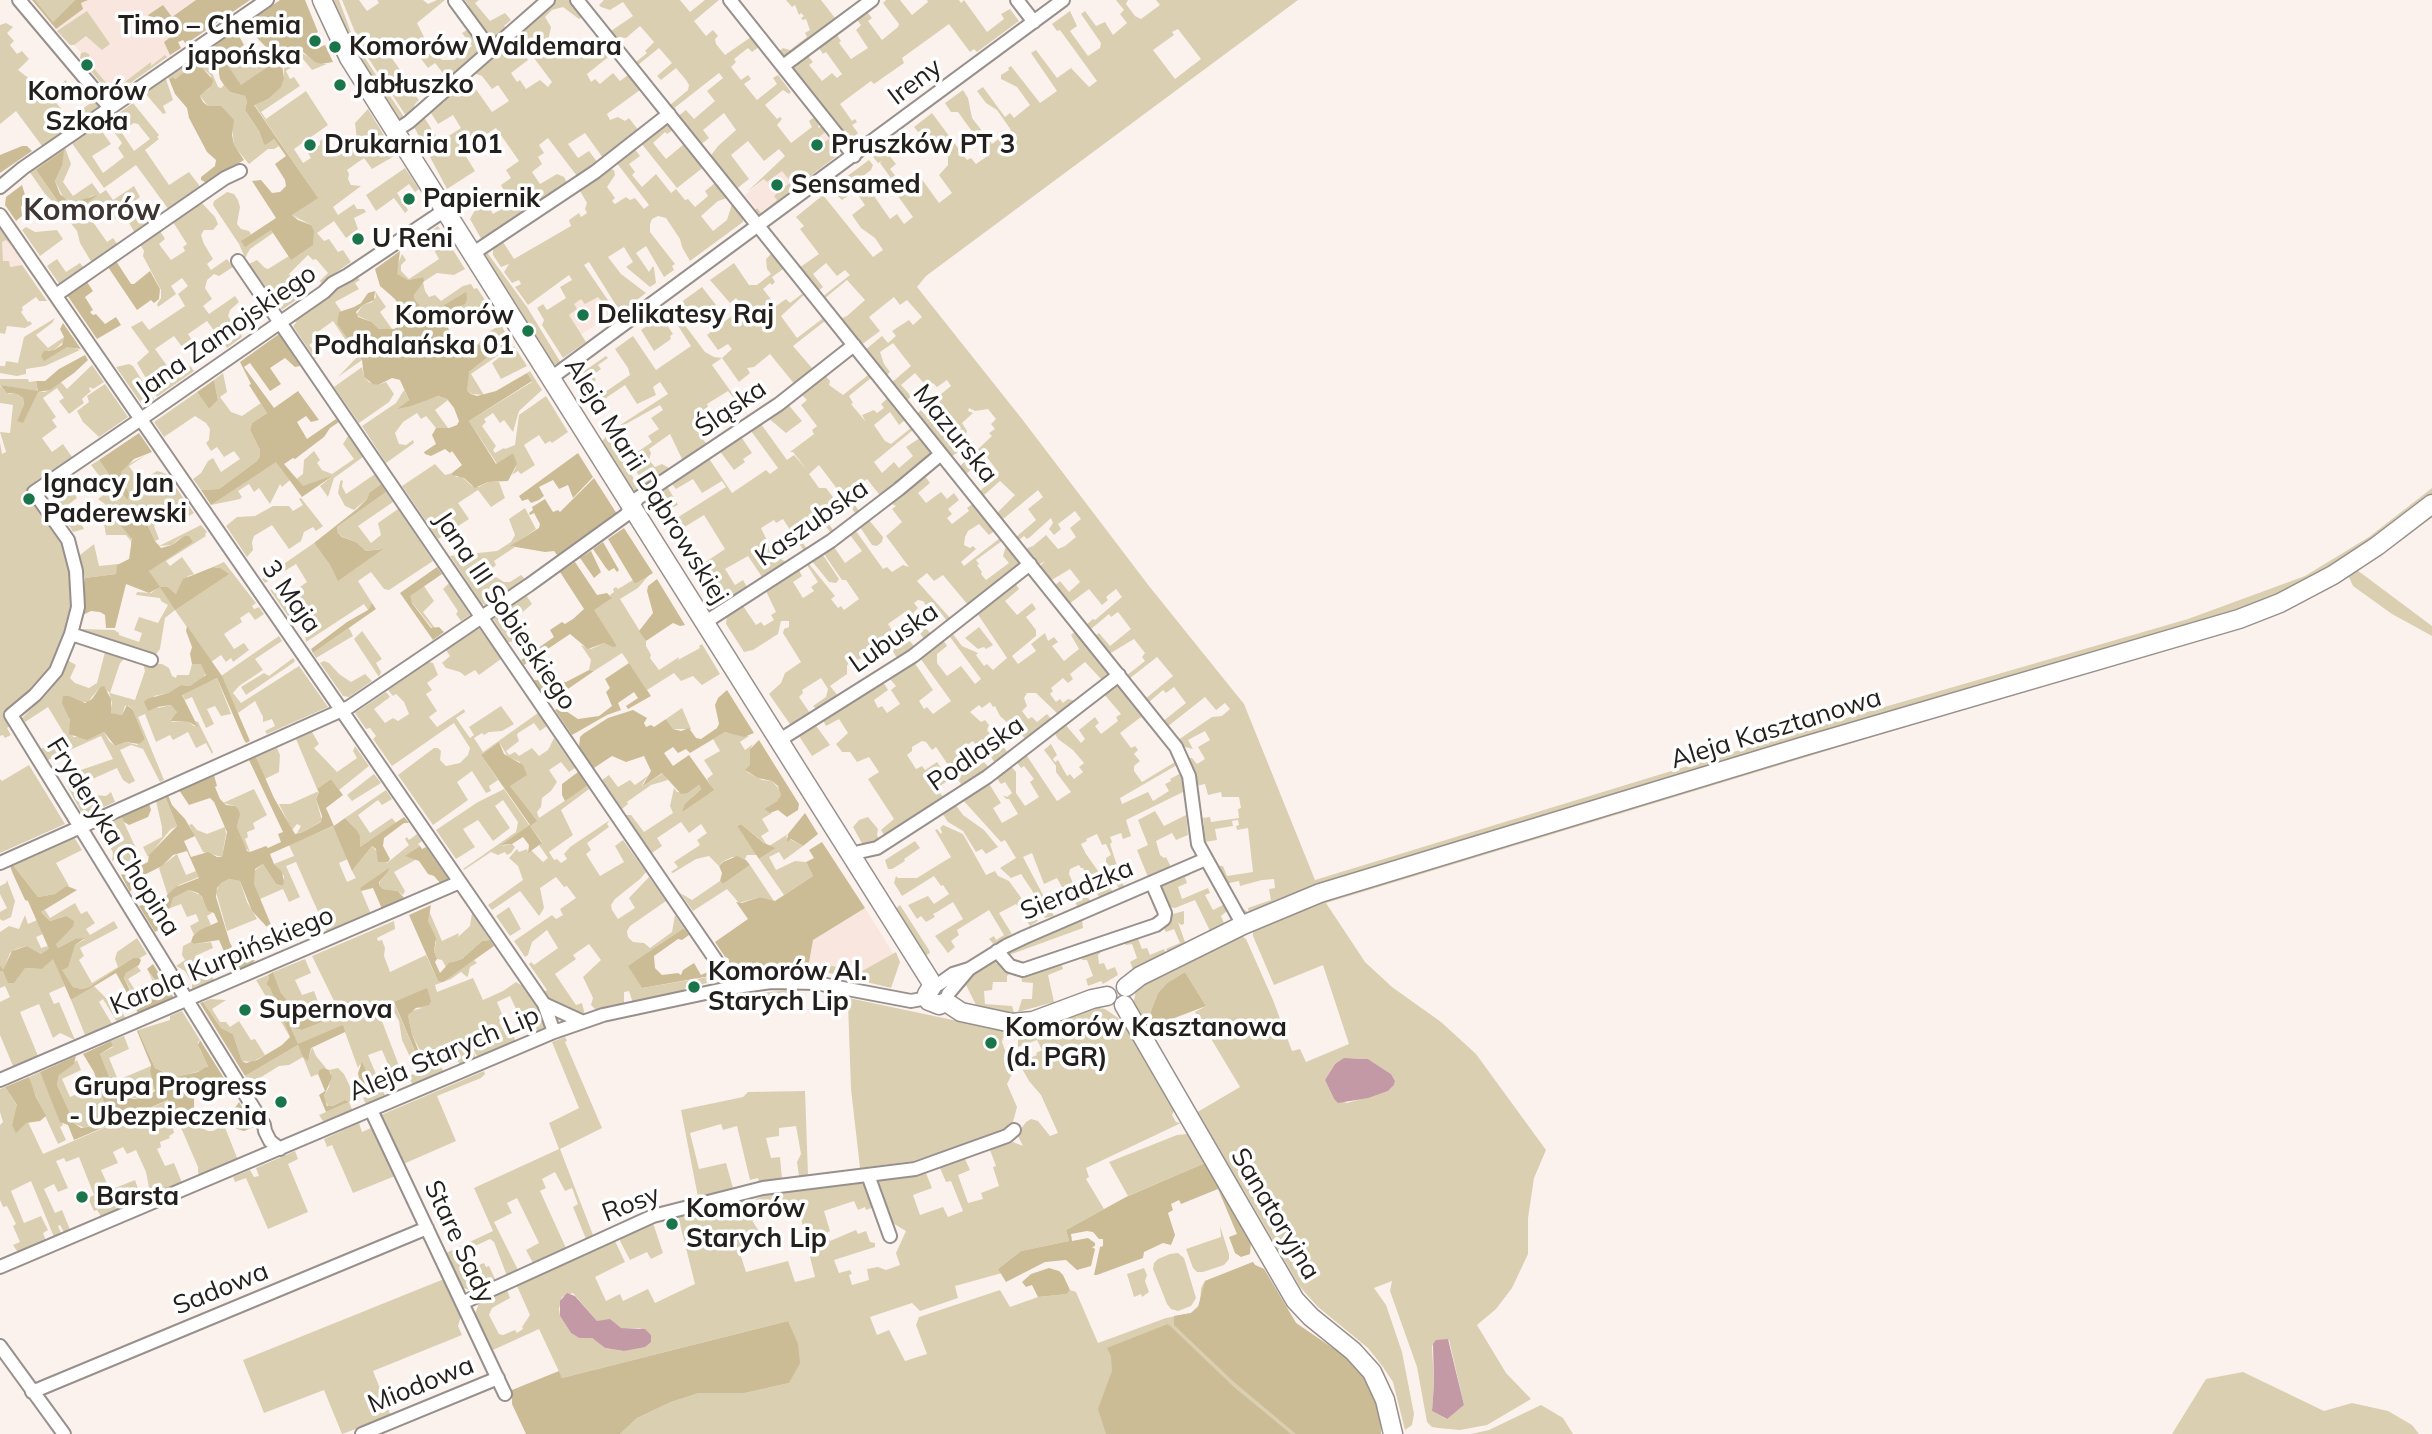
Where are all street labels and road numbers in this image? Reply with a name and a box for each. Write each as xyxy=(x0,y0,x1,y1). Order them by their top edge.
street label: Ireny xyxy=(882,52,948,112)
street label: Jana Zamojskiego xyxy=(130,258,322,406)
street label: Aleja Marii Dąbrowskiej xyxy=(557,352,735,610)
street label: Śląska xyxy=(689,373,773,445)
street label: Mazurska xyxy=(906,379,1004,489)
street label: Kaszubska xyxy=(750,473,874,573)
street label: Jana III Sobieskiego xyxy=(427,506,583,716)
street label: 3 Maja xyxy=(255,554,327,640)
street label: Lubuska xyxy=(844,596,944,680)
street label: Aleja Kasztanowa xyxy=(1667,682,1885,776)
street label: Podlaska xyxy=(922,710,1030,798)
street label: Fryderyka Chopina xyxy=(39,732,187,942)
street label: Sieradzka xyxy=(1016,852,1138,928)
street label: Karola Kurpińskiego xyxy=(106,900,338,1022)
street label: Aleja Starych Lip xyxy=(344,1000,544,1108)
street label: Sanatoryjna xyxy=(1224,1143,1326,1285)
street label: Stare Sady xyxy=(417,1175,501,1309)
street label: Rosy xyxy=(598,1179,664,1229)
street label: Sadowa xyxy=(169,1256,273,1322)
street label: Miodowa xyxy=(363,1350,479,1420)

